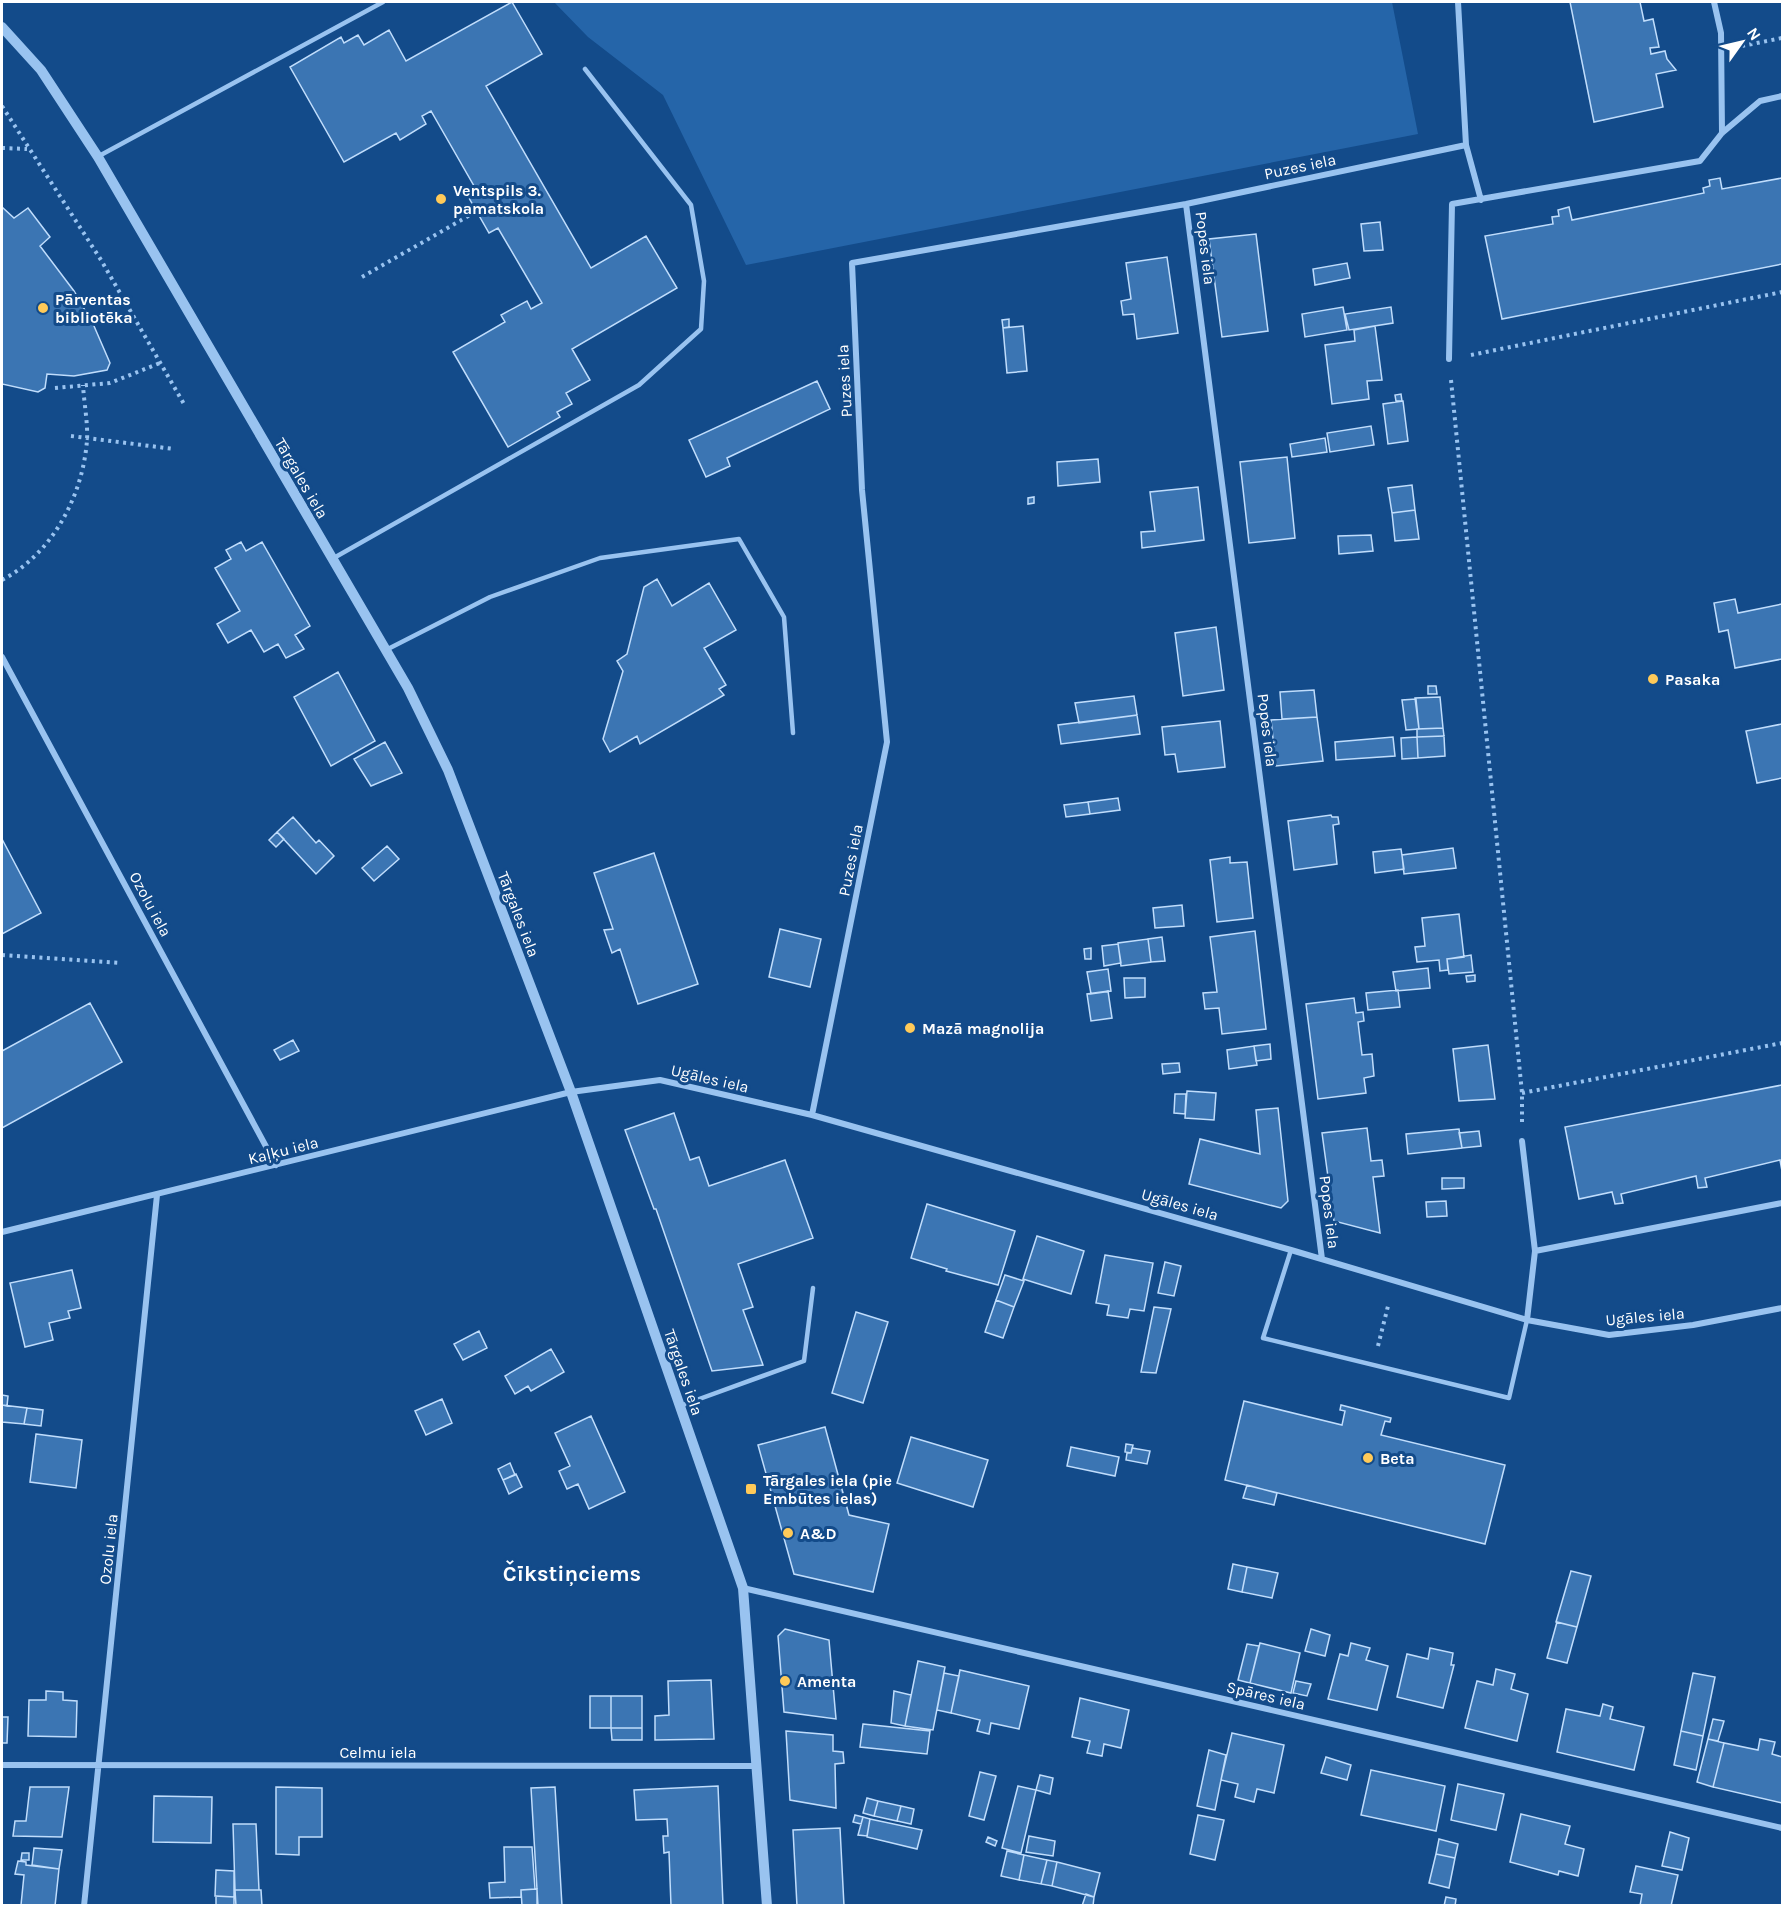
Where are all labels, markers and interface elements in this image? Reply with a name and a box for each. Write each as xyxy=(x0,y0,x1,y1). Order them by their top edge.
north arrow xyxy=(1712,12,1772,72)
text: N xyxy=(1743,24,1765,44)
street label: Puzes iela xyxy=(1263,150,1338,183)
place label: Ventspils 3. pamatskola xyxy=(453,181,544,218)
marker: Ventspils 3. pamatskola xyxy=(434,192,448,206)
street label: Popes iela xyxy=(1192,210,1219,286)
place label: Pārventas bibliotēka xyxy=(55,290,133,327)
marker: Pārventas bibliotēka xyxy=(36,301,50,315)
street label: Puzes iela xyxy=(833,344,856,418)
street label: Tārgales iela xyxy=(271,435,332,522)
place label: Pasaka xyxy=(1665,670,1720,689)
marker: Pasaka xyxy=(1646,672,1660,686)
street label: Popes iela xyxy=(1254,692,1281,768)
street label: Puzes iela xyxy=(834,823,867,898)
street label: Ozolu iela xyxy=(126,868,176,940)
street label: Tārgales iela xyxy=(494,869,544,960)
place label: Mazā magnolija xyxy=(922,1019,1044,1038)
marker: Mazā magnolija xyxy=(903,1021,917,1035)
street label: Ugāles iela xyxy=(669,1060,751,1097)
street label: Kaļķu iela xyxy=(246,1133,320,1168)
street label: Popes iela xyxy=(1316,1174,1343,1250)
street label: Ugāles iela xyxy=(1139,1184,1221,1225)
street label: Ugāles iela xyxy=(1605,1304,1685,1329)
street label: Tārgales iela xyxy=(660,1327,707,1418)
place label: Beta xyxy=(1380,1449,1415,1468)
marker: Beta xyxy=(1361,1451,1375,1465)
place label: Tārgales iela (pie Embūtes ielas) xyxy=(763,1471,892,1508)
marker: Tārgales iela (pie Embūtes ielas) xyxy=(744,1482,758,1496)
street label: Ozolu iela xyxy=(95,1513,122,1585)
place label: A&D xyxy=(800,1524,836,1543)
marker: A&D xyxy=(781,1526,795,1540)
district label: Čīkstiņciems xyxy=(503,1560,641,1587)
place label: Amenta xyxy=(797,1672,856,1691)
marker: Amenta xyxy=(778,1674,792,1688)
street label: Spāres iela xyxy=(1225,1677,1307,1714)
street label: Celmu iela xyxy=(339,1743,417,1762)

